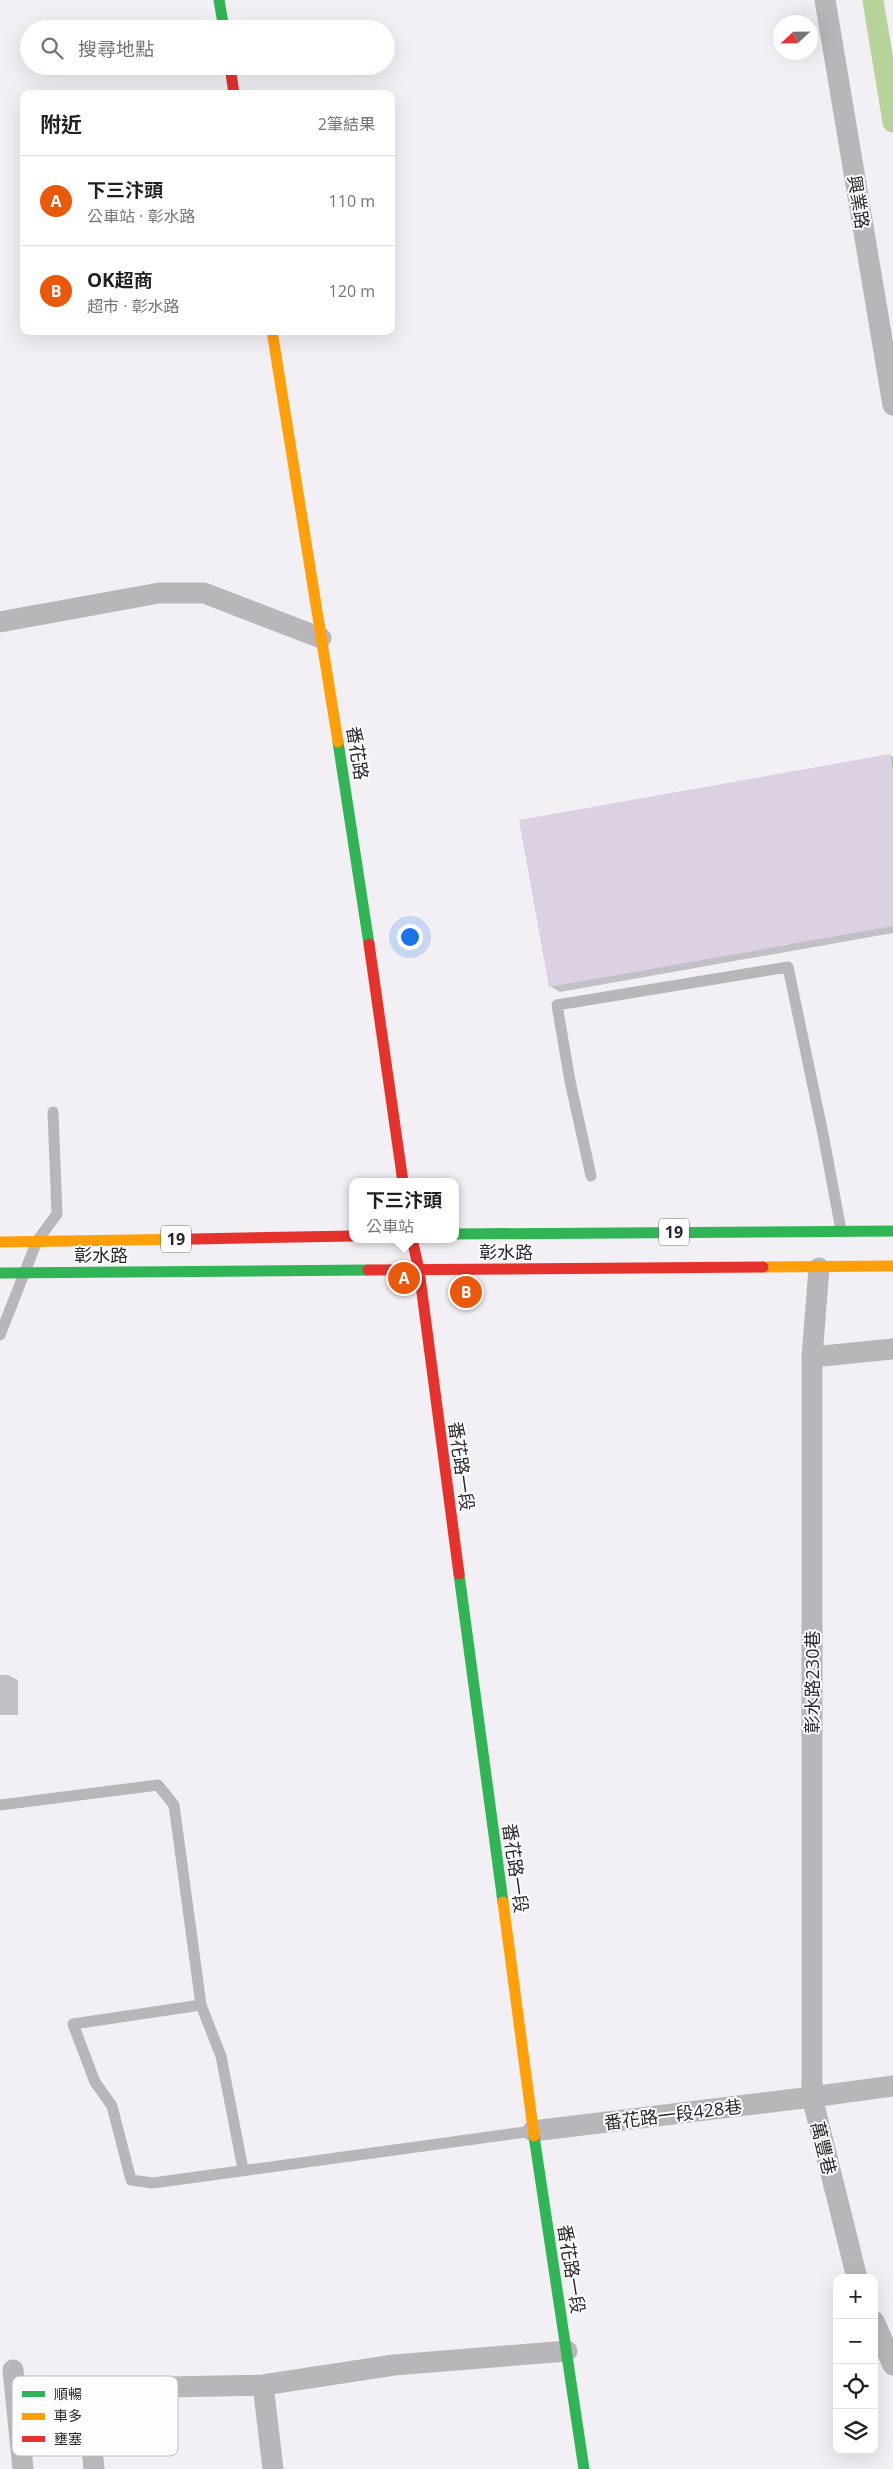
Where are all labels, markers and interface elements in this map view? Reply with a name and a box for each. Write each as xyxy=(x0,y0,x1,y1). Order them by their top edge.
north arrow xyxy=(773,15,818,60)
search box xyxy=(20,20,395,75)
icon: search xyxy=(38,34,66,62)
text: 搜尋地點 xyxy=(78,36,154,62)
text: 附近 xyxy=(40,110,82,138)
text: 2筆結果 xyxy=(318,113,375,135)
street label: 興業路 xyxy=(843,173,875,231)
text: 下三汴頭 xyxy=(87,177,163,203)
text: A xyxy=(50,190,62,212)
text: 110 m xyxy=(329,190,375,212)
text: 公車站 · 彰水路 xyxy=(87,205,196,227)
text: OK超商 xyxy=(87,267,153,293)
text: B xyxy=(51,280,61,302)
text: 120 m xyxy=(329,280,375,302)
text: 超市 · 彰水路 xyxy=(87,295,180,317)
street label: 番花路 xyxy=(342,724,374,782)
your location xyxy=(397,924,423,950)
popup xyxy=(349,1178,459,1243)
text: 下三汴頭 xyxy=(366,1187,442,1213)
text: 公車站 xyxy=(366,1215,414,1237)
road number: 19 xyxy=(659,1218,689,1246)
road number: 19 xyxy=(161,1226,191,1252)
street label: 彰水路 xyxy=(479,1240,533,1264)
street label: 彰水路 xyxy=(74,1243,128,1267)
pin: A xyxy=(388,1259,420,1297)
pin: B xyxy=(450,1273,482,1311)
street label: 番花路一段 xyxy=(444,1420,480,1512)
street label: 彰水路230巷 xyxy=(800,1631,824,1733)
street label: 番花路一段 xyxy=(498,1822,534,1914)
street label: 番花路一段428巷 xyxy=(603,2094,743,2134)
street label: 萬豐巷 xyxy=(806,2119,842,2177)
street label: 番花路一段 xyxy=(553,2223,591,2315)
map controls xyxy=(833,2274,878,2454)
button: + xyxy=(833,2274,878,2319)
button: − xyxy=(833,2319,878,2364)
button: locate xyxy=(833,2364,878,2409)
legend xyxy=(12,2376,178,2456)
text: 順暢 xyxy=(54,2384,82,2403)
text: 車多 xyxy=(54,2406,82,2425)
button: layers xyxy=(833,2409,878,2454)
text: 壅塞 xyxy=(54,2429,82,2448)

